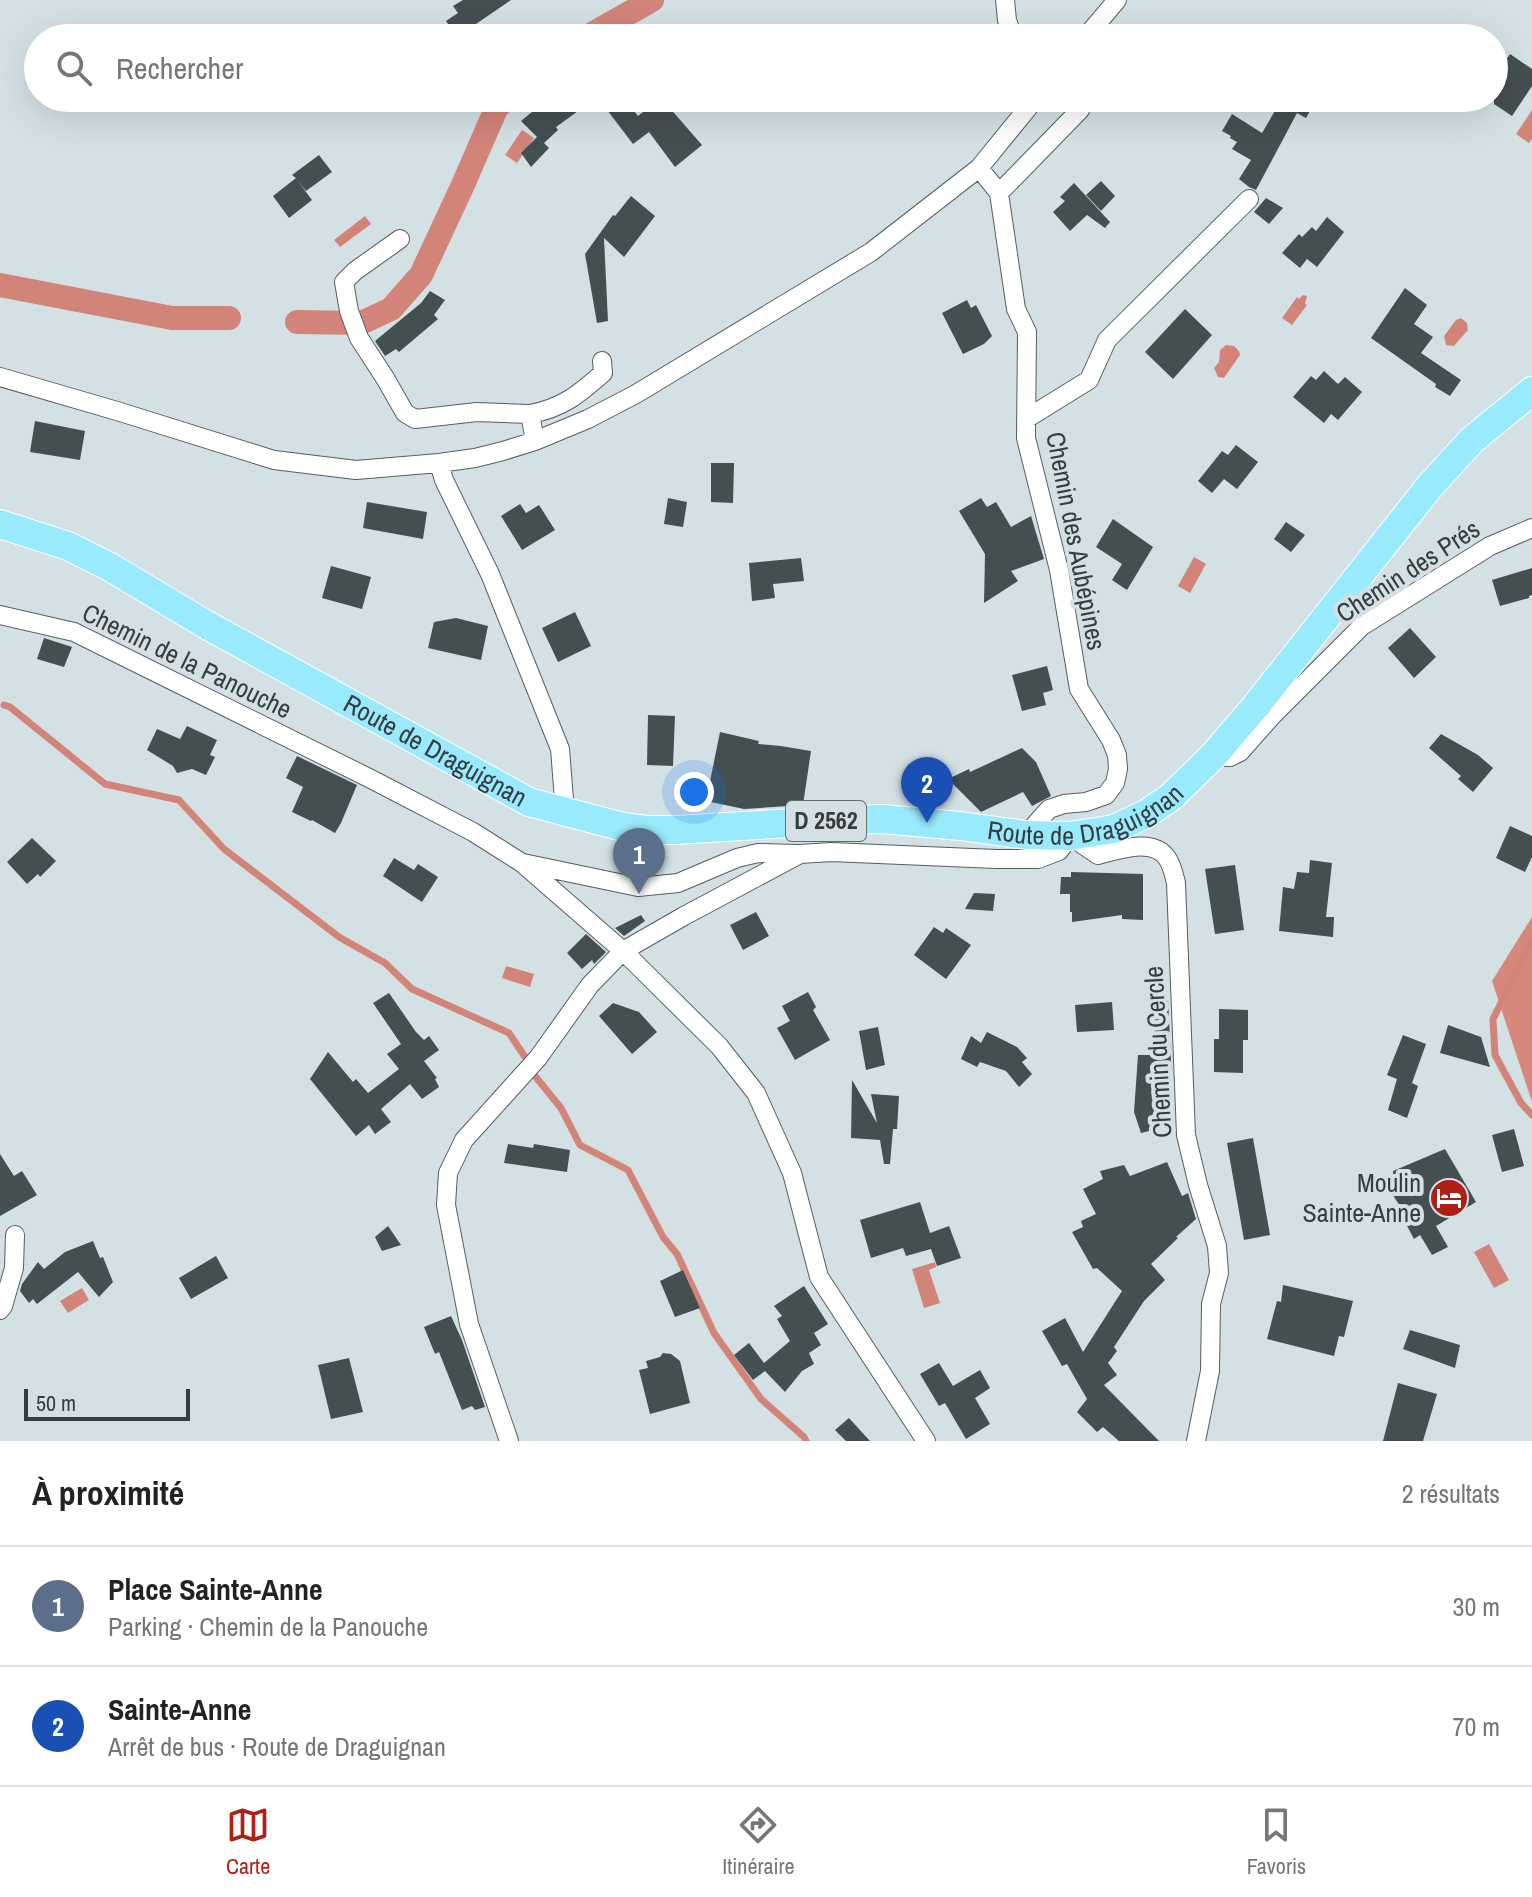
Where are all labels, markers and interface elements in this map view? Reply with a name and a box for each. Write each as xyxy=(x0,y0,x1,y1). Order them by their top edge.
search box xyxy=(24,24,1508,112)
icon: search xyxy=(52,46,96,90)
text: Rechercher xyxy=(116,48,243,88)
street label: Chemin des Aubépines xyxy=(1038,429,1115,653)
street label: Chemin des Prés xyxy=(1329,511,1486,630)
street label: Chemin de la Panouche xyxy=(77,595,298,726)
street label: Route de Draguignan xyxy=(338,686,533,815)
pin: 2 xyxy=(901,757,953,823)
your location xyxy=(674,772,714,812)
street label: Route de Draguignan xyxy=(985,776,1191,853)
road number: D 2562 xyxy=(786,801,866,841)
pin: 1 xyxy=(613,828,665,894)
street label: Chemin du Cercle xyxy=(1136,965,1179,1139)
place label: Moulin Sainte-Anne xyxy=(1302,1165,1421,1230)
hotel icon: Moulin Sainte-Anne xyxy=(1428,1177,1470,1219)
scale bar xyxy=(24,1385,190,1421)
text: 50 m xyxy=(36,1388,76,1418)
text: À proximité xyxy=(32,1470,184,1516)
text: 2 résultats xyxy=(1402,1476,1500,1511)
text: Place Sainte-Anne xyxy=(108,1569,323,1609)
text: 1 xyxy=(52,1589,64,1624)
text: 30 m xyxy=(1453,1589,1500,1624)
text: Parking · Chemin de la Panouche xyxy=(108,1609,428,1644)
text: Sainte-Anne xyxy=(108,1689,252,1729)
text: 2 xyxy=(52,1709,64,1744)
text: 70 m xyxy=(1453,1709,1500,1744)
text: Arrêt de bus · Route de Draguignan xyxy=(108,1729,446,1764)
tab: Carte xyxy=(226,1803,270,1881)
tab: Itinéraire xyxy=(722,1803,795,1881)
tab: Favoris xyxy=(1247,1803,1306,1881)

